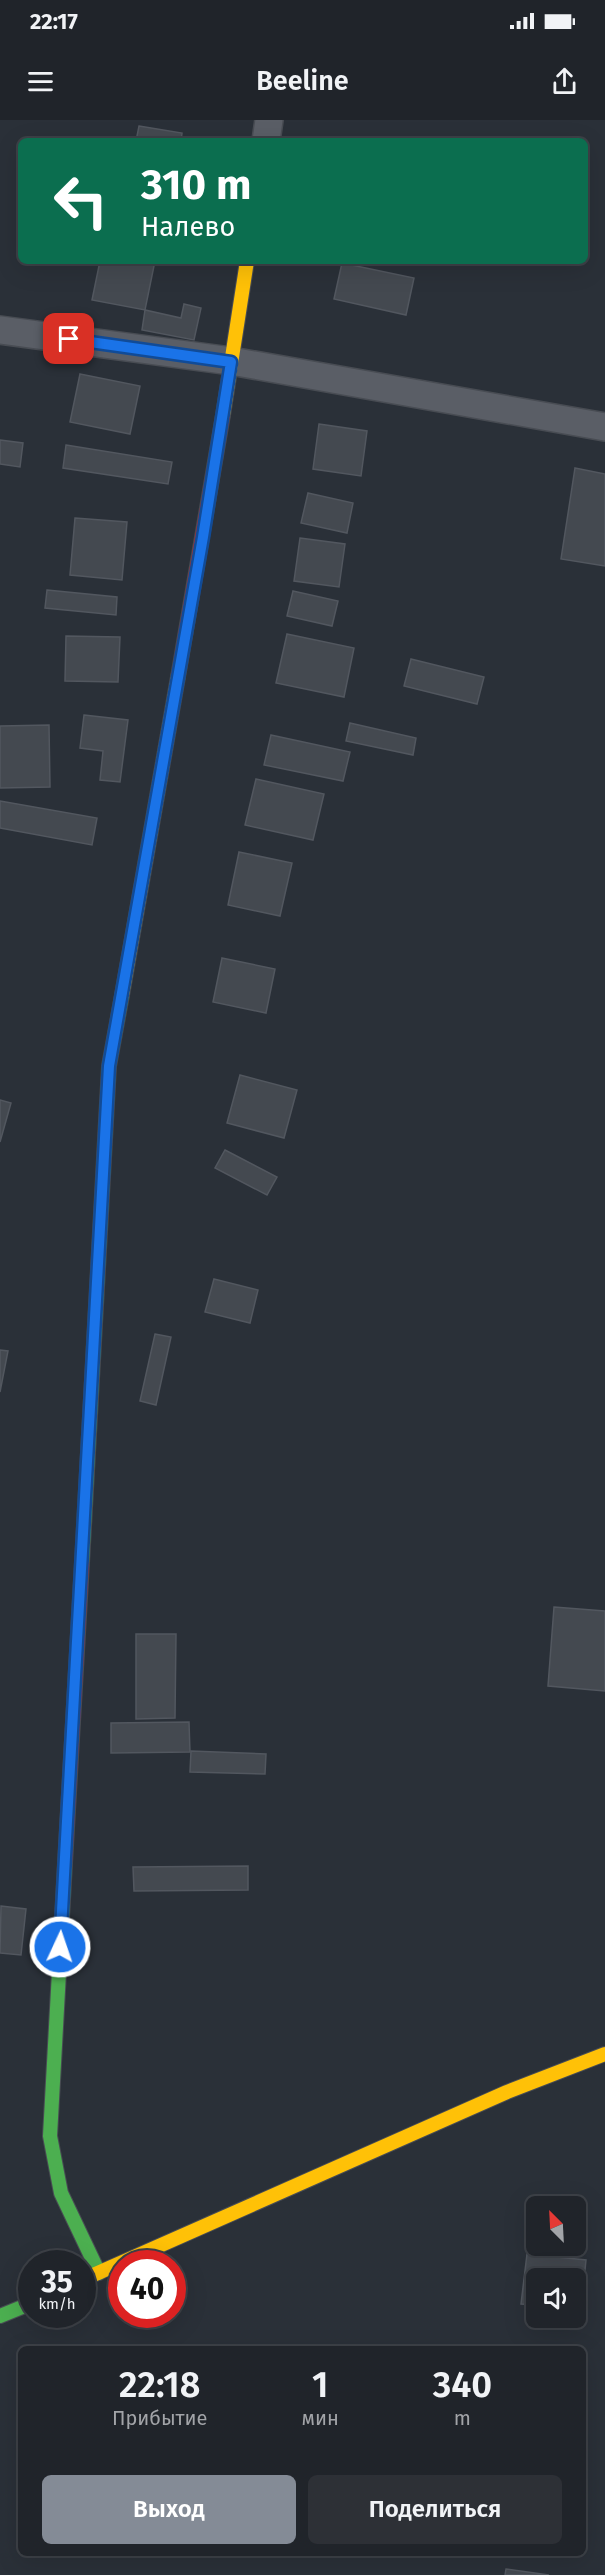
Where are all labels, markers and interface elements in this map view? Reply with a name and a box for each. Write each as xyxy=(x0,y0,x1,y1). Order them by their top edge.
text: 22:17 xyxy=(30,8,78,35)
icon: menu xyxy=(24,65,57,98)
text: Beeline xyxy=(256,65,349,97)
icon: share xyxy=(548,65,581,98)
text: 310 m xyxy=(141,160,251,210)
icon: left xyxy=(42,162,120,240)
text: Налево xyxy=(141,211,235,243)
pin xyxy=(43,313,94,364)
icon: arrive xyxy=(52,322,85,355)
position arrow xyxy=(28,1915,92,1979)
north arrow xyxy=(526,2196,586,2256)
map controls xyxy=(526,2196,586,2328)
speed limit sign: 40 xyxy=(108,2250,186,2328)
text: 35 xyxy=(41,2264,73,2300)
button: sound xyxy=(526,2268,586,2328)
text: km/h xyxy=(38,2295,76,2313)
text: 22:18 xyxy=(119,2363,200,2407)
text: 1 xyxy=(312,2363,328,2407)
text: 340 xyxy=(433,2363,492,2407)
text: Прибытие xyxy=(112,2406,208,2430)
text: мин xyxy=(301,2406,339,2430)
text: m xyxy=(454,2406,471,2430)
button: Выход xyxy=(42,2475,296,2544)
button: Поделиться xyxy=(308,2475,562,2544)

